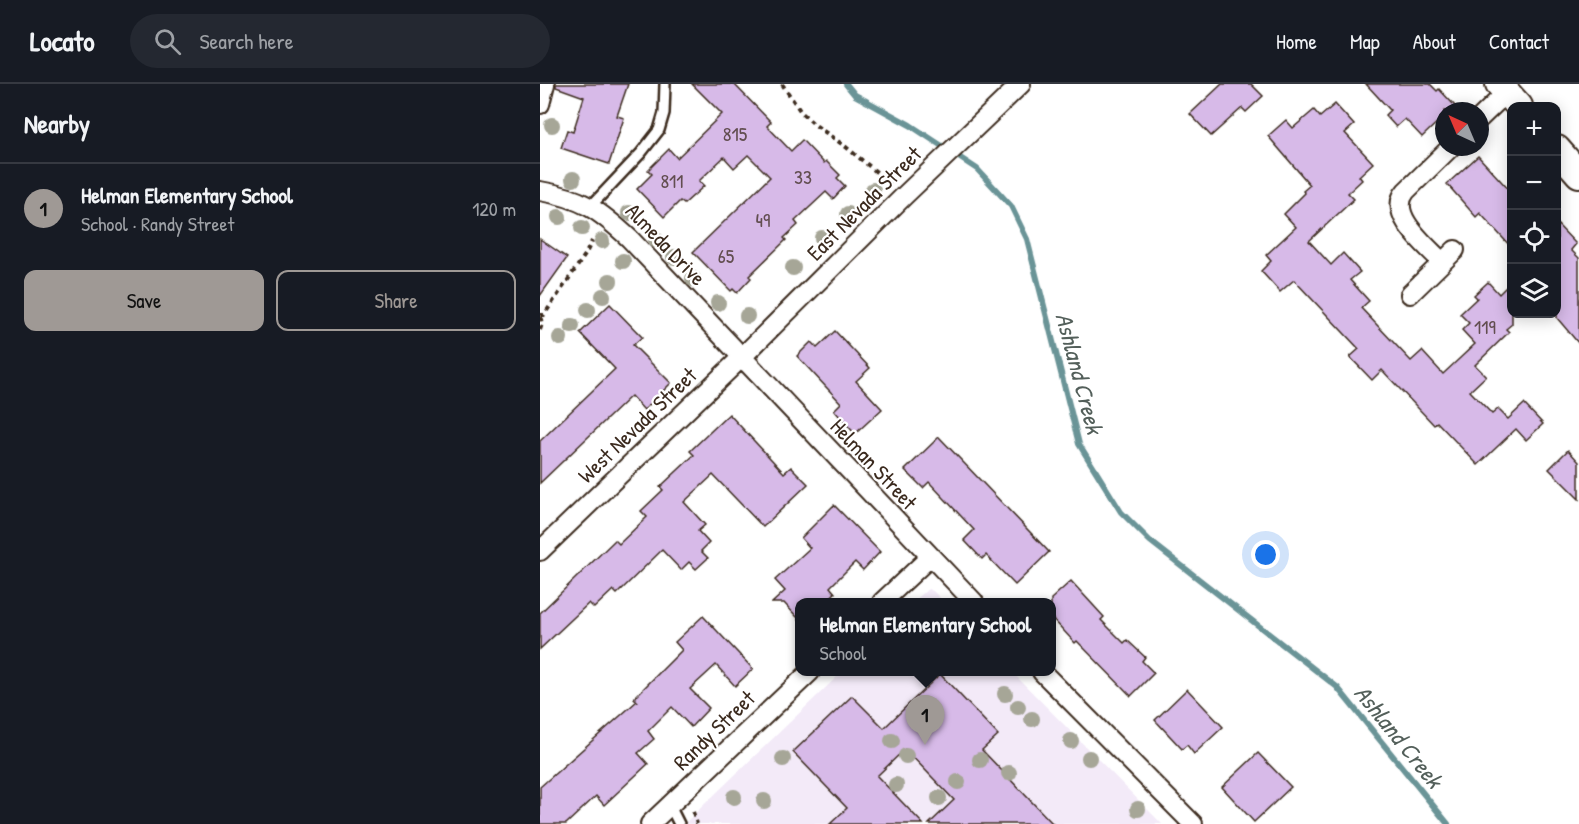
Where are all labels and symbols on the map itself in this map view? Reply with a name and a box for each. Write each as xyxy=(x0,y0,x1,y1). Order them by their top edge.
north arrow xyxy=(1435,102,1489,156)
house number: 815 xyxy=(723,120,748,147)
street label: East Nevada Street xyxy=(800,139,928,267)
house number: 33 xyxy=(794,163,812,190)
house number: 811 xyxy=(660,167,684,194)
street label: Almeda Drive xyxy=(619,196,713,292)
house number: 49 xyxy=(756,206,770,233)
house number: 65 xyxy=(718,242,735,269)
water label: Ashland Creek xyxy=(1048,309,1112,439)
house number: 119 xyxy=(1474,313,1496,340)
street label: West Nevada Street xyxy=(571,360,703,490)
street label: Helman Street xyxy=(824,412,924,516)
your location xyxy=(1251,540,1280,569)
water label: Ashland Creek xyxy=(1348,678,1452,796)
street label: Randy Street xyxy=(667,683,762,776)
pin: 1 xyxy=(906,696,944,745)

